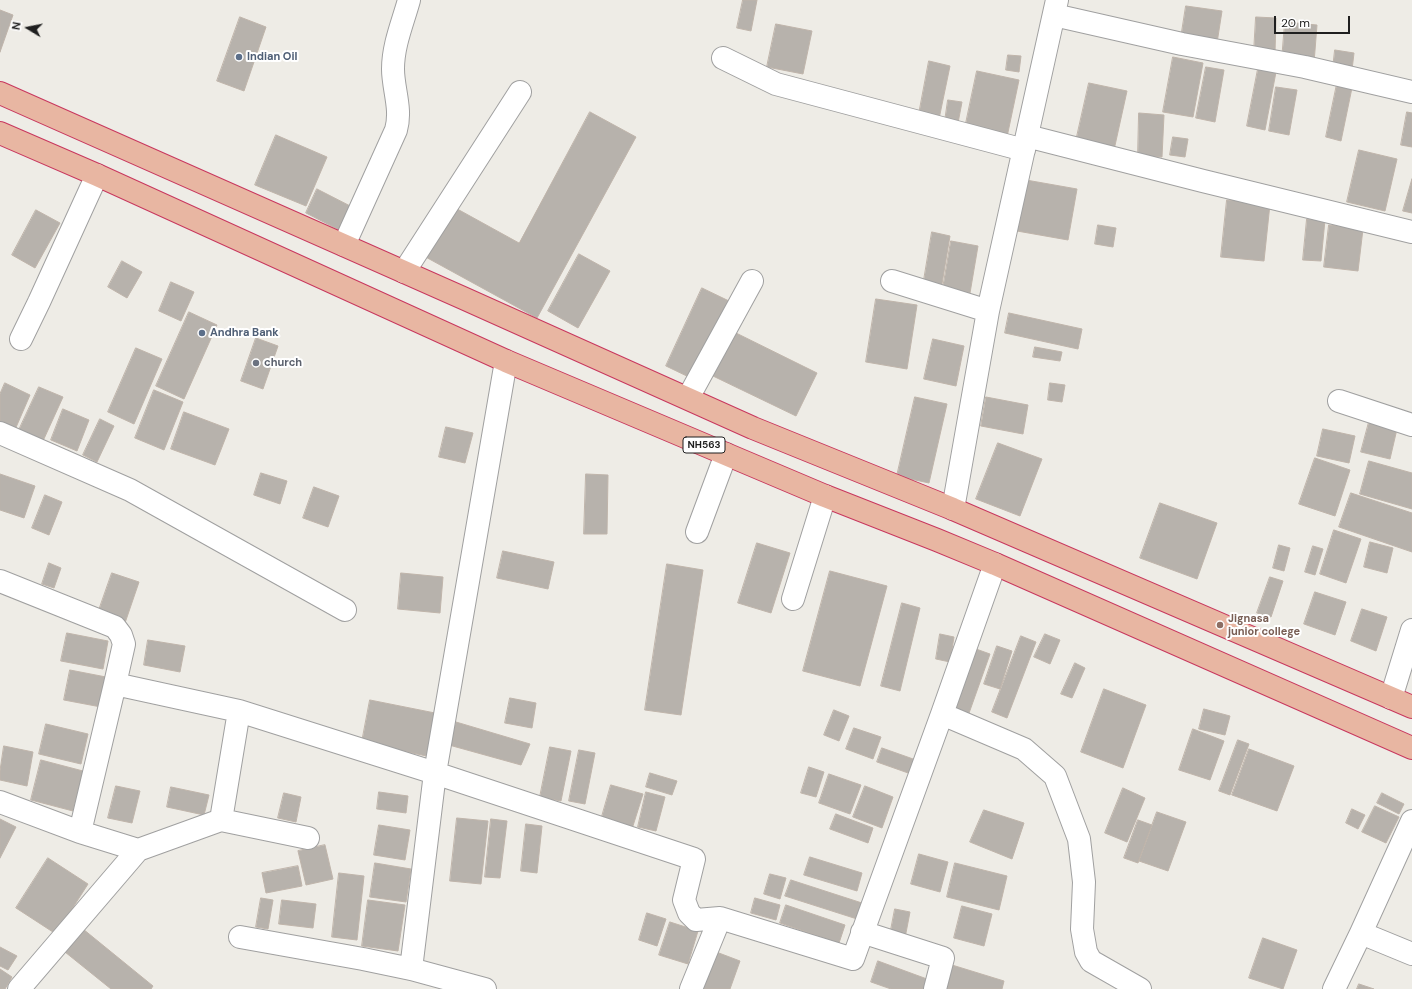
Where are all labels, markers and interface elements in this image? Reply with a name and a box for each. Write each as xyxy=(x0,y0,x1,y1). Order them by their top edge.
north arrow xyxy=(8,8,48,48)
scale bar xyxy=(1276,8,1352,34)
text: 20 m xyxy=(1281,15,1310,31)
text: N xyxy=(9,21,24,31)
place label: Indian Oil xyxy=(247,50,297,64)
marker: Indian Oil xyxy=(234,52,244,62)
place label: Andhra Bank xyxy=(210,326,279,340)
marker: Andhra Bank xyxy=(197,328,207,338)
place label: church xyxy=(264,356,302,370)
marker: church xyxy=(251,358,261,368)
road number: NH563 xyxy=(683,437,725,453)
place label: Jignasa junior college xyxy=(1228,612,1300,638)
marker: Jignasa junior college xyxy=(1215,620,1225,630)

